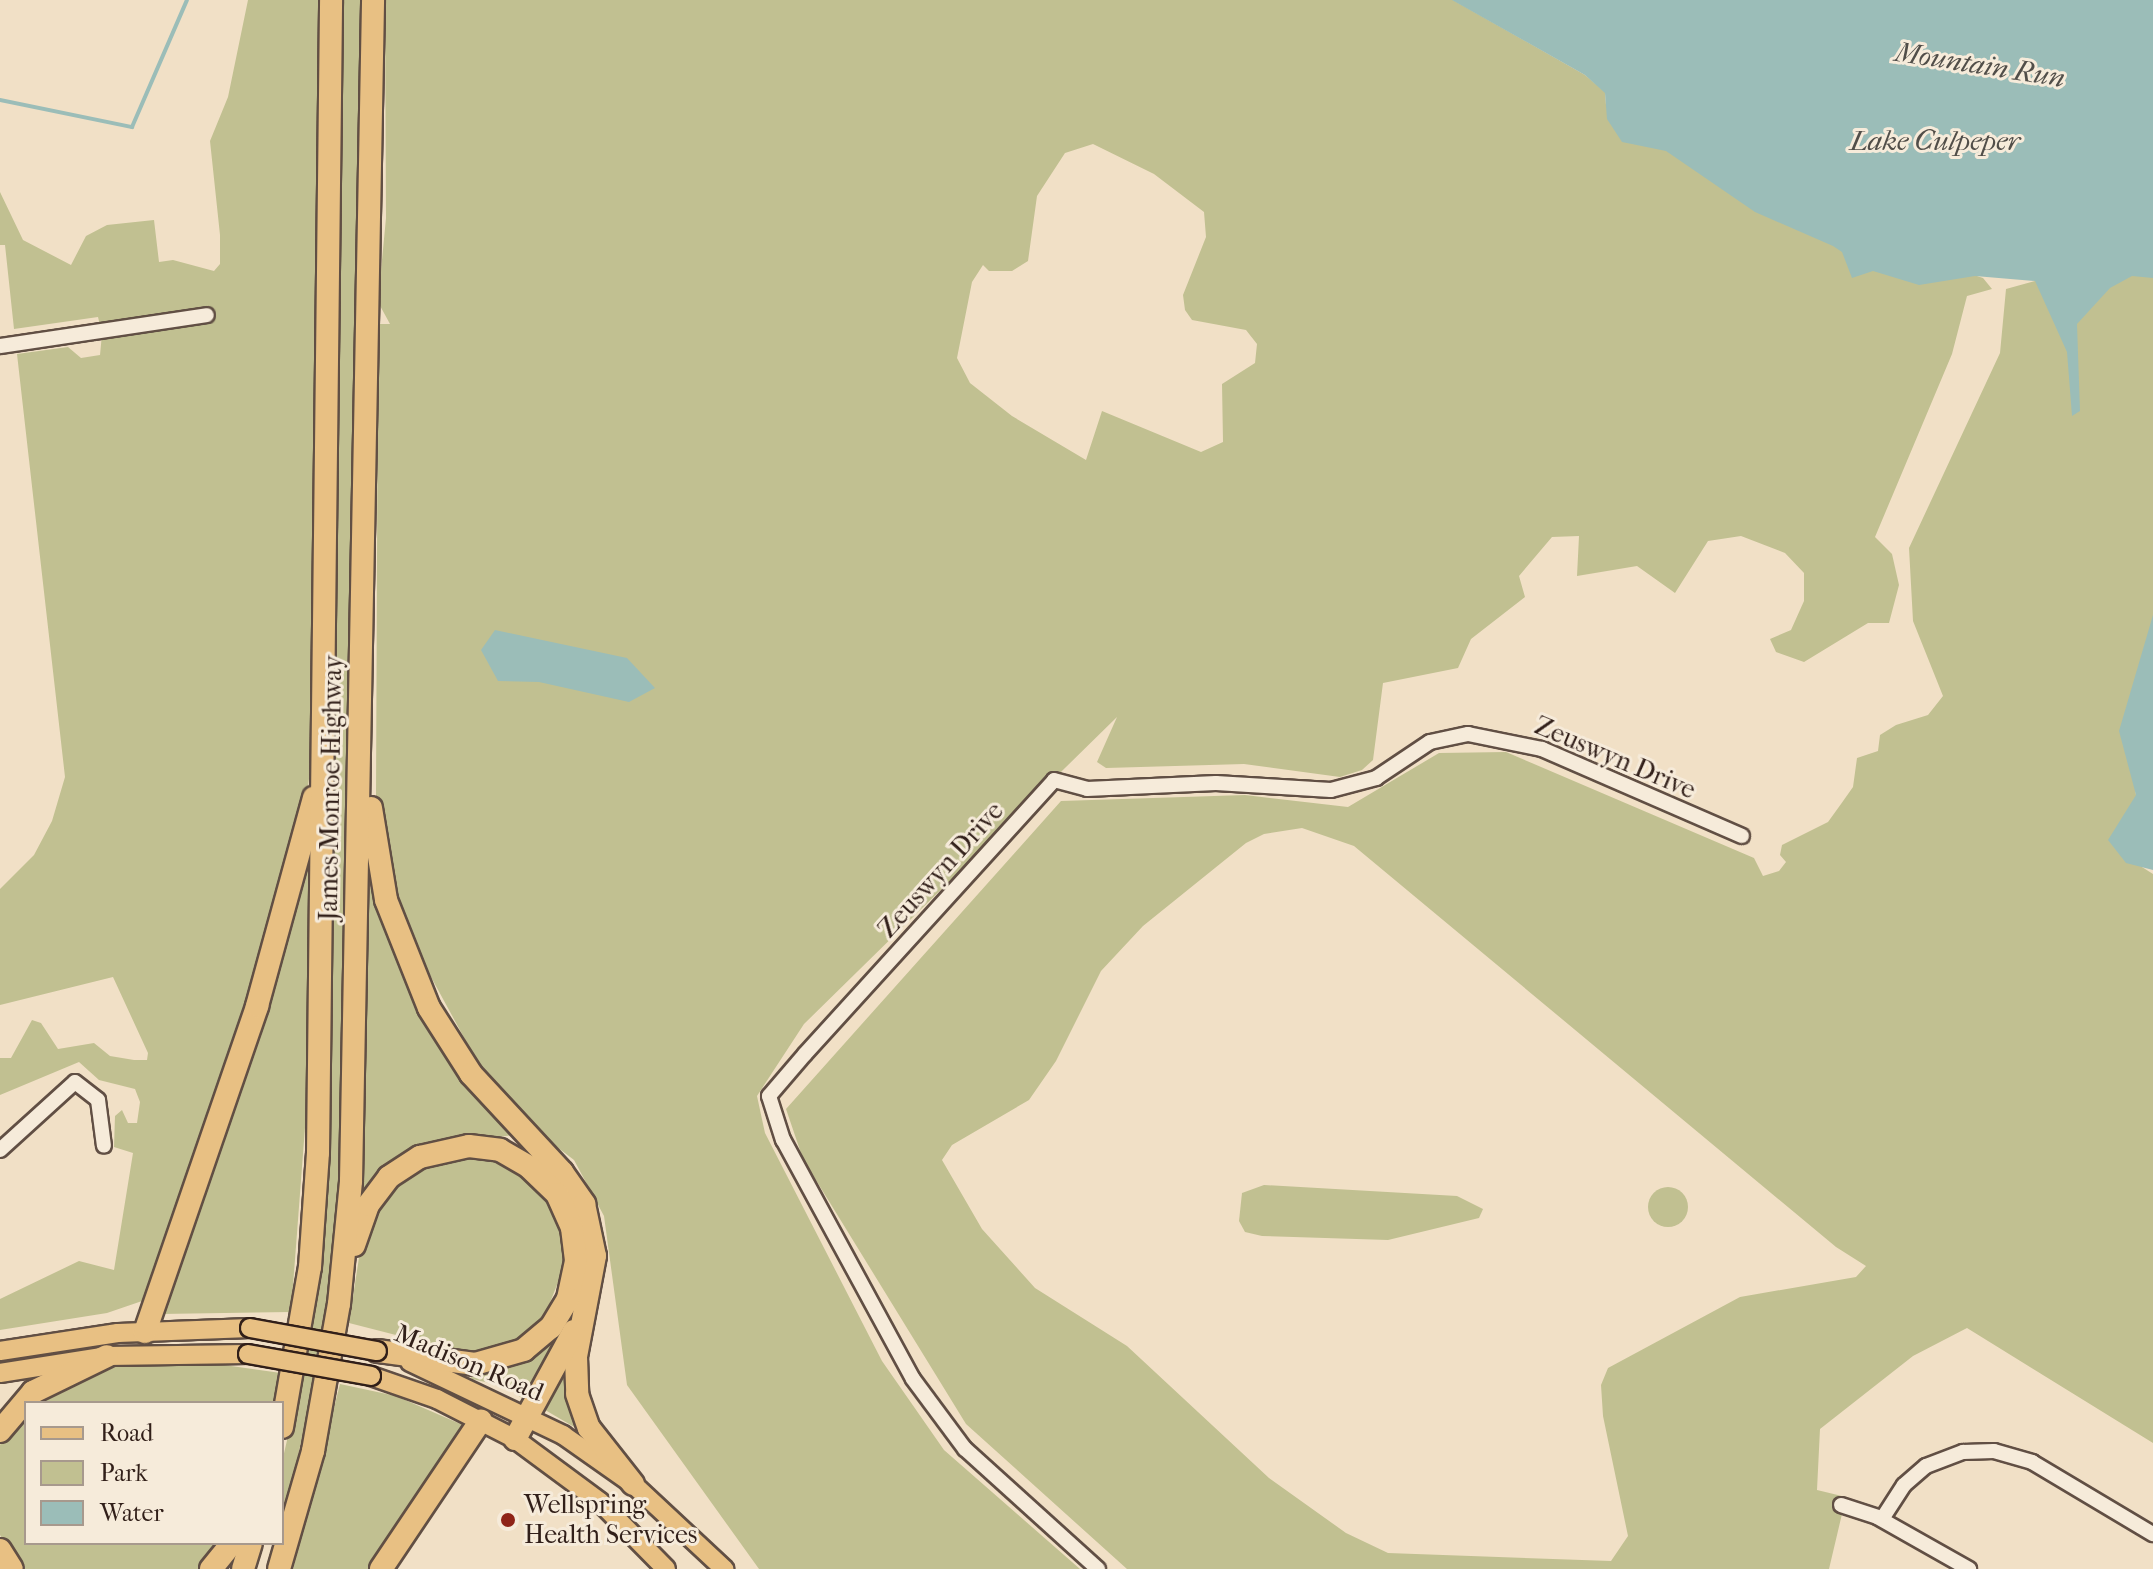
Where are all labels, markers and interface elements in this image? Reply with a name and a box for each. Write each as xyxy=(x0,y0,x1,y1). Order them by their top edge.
water label: Mountain Run xyxy=(1893,35,2067,95)
water label: Lake Culpeper xyxy=(1850,124,2020,158)
street label: James Monroe Highway xyxy=(313,655,349,921)
street label: Zeuswyn Drive xyxy=(1530,710,1700,806)
street label: Zeuswyn Drive xyxy=(872,796,1010,944)
street label: Madison Road xyxy=(390,1318,548,1408)
legend xyxy=(24,1401,284,1545)
text: Road xyxy=(100,1419,153,1447)
text: Park xyxy=(100,1459,148,1487)
place label: Wellspring Health Services xyxy=(524,1489,697,1550)
text: Water xyxy=(100,1499,164,1527)
marker: Wellspring Health Services xyxy=(499,1511,517,1529)

